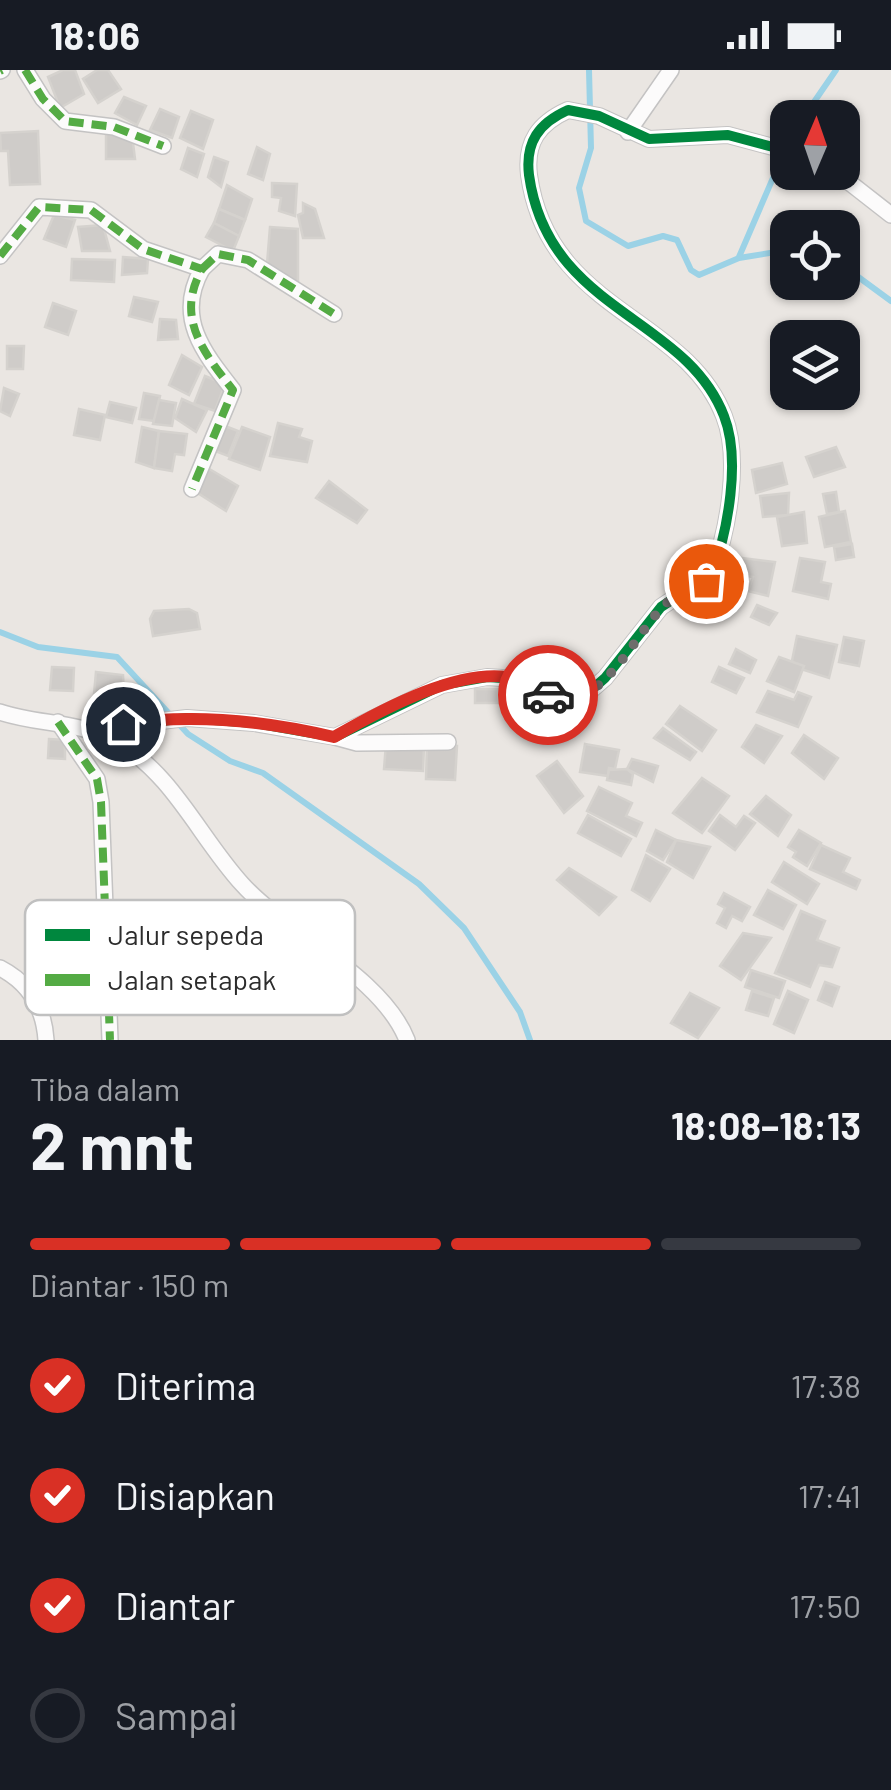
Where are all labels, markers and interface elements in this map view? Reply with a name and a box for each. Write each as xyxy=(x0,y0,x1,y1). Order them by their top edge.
text: 18:06 xyxy=(50,12,140,58)
north arrow xyxy=(770,100,860,190)
map controls xyxy=(770,100,860,410)
button: locate xyxy=(770,210,860,300)
button: layers xyxy=(770,320,860,410)
pin xyxy=(664,539,749,624)
icon: bag xyxy=(679,554,734,609)
courier xyxy=(498,645,598,745)
icon: car xyxy=(521,668,576,723)
pin xyxy=(81,682,166,767)
icon: home xyxy=(96,697,151,752)
legend xyxy=(25,900,355,1015)
text: Jalur sepeda xyxy=(108,917,264,951)
text: Jalan setapak xyxy=(108,962,276,996)
text: Tiba dalam xyxy=(30,1069,180,1107)
text: 18:08–18:13 xyxy=(671,1102,861,1148)
text: 2 mnt xyxy=(30,1105,194,1183)
text: Diantar · 150 m xyxy=(30,1265,229,1303)
icon: check xyxy=(30,1358,85,1413)
text: Diterima xyxy=(115,1362,256,1408)
text: 17:38 xyxy=(791,1366,861,1404)
icon: check xyxy=(30,1468,85,1523)
text: Disiapkan xyxy=(115,1472,275,1518)
text: 17:41 xyxy=(798,1476,861,1514)
icon: check xyxy=(30,1578,85,1633)
text: Diantar xyxy=(115,1582,235,1628)
text: 17:50 xyxy=(789,1586,861,1624)
text: Sampai xyxy=(115,1692,238,1738)

